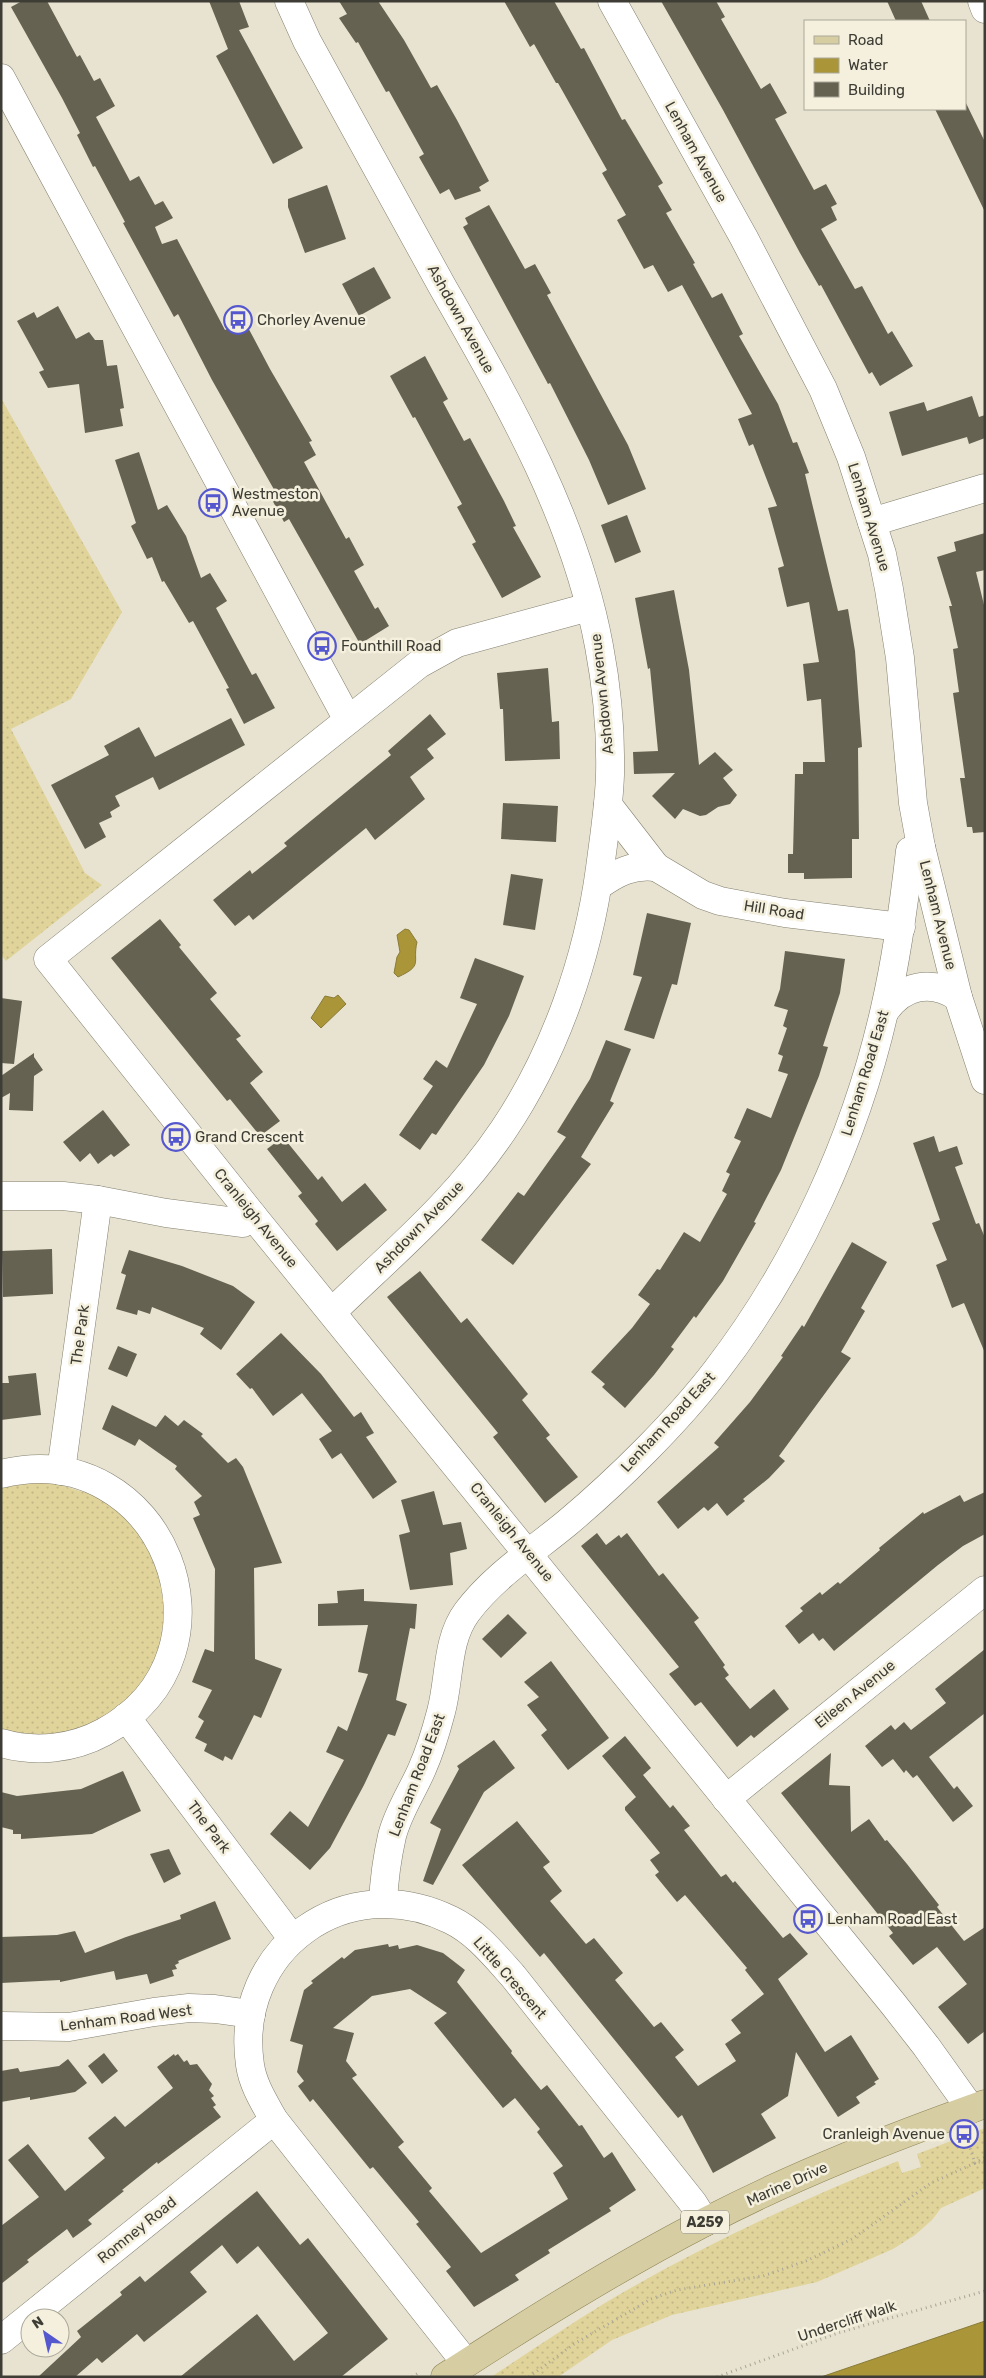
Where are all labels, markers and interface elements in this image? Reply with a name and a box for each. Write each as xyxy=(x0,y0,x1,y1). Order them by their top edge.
legend xyxy=(804,20,966,110)
text: Road xyxy=(848,31,884,49)
text: Water xyxy=(848,56,888,74)
text: Building xyxy=(848,81,905,99)
street label: Lenham Avenue xyxy=(661,99,731,205)
street label: Ashdown Avenue xyxy=(424,262,498,376)
bus stop icon: Chorley Avenue xyxy=(223,305,253,335)
place label: Chorley Avenue xyxy=(257,311,366,329)
street label: Lenham Avenue xyxy=(844,461,894,573)
place label: Westmeston Avenue xyxy=(232,485,319,520)
bus stop icon: Westmeston Avenue xyxy=(198,488,228,518)
bus stop icon: Founthill Road xyxy=(307,631,337,661)
street label: Ashdown Avenue xyxy=(587,633,617,755)
place label: Founthill Road xyxy=(341,637,441,655)
street label: Lenham Avenue xyxy=(916,858,960,972)
street label: Hill Road xyxy=(743,896,805,924)
street label: Lenham Road East xyxy=(837,1008,893,1138)
bus stop icon: Grand Crescent xyxy=(161,1122,191,1152)
place label: Grand Crescent xyxy=(195,1128,304,1146)
street label: Cranleigh Avenue xyxy=(210,1165,302,1271)
street label: Ashdown Avenue xyxy=(370,1177,468,1277)
street label: The Park xyxy=(67,1303,93,1366)
street label: Lenham Road East xyxy=(617,1368,719,1476)
street label: Cranleigh Avenue xyxy=(466,1479,558,1585)
street label: Eileen Avenue xyxy=(811,1656,899,1732)
street label: Lenham Road East xyxy=(385,1711,449,1839)
street label: The Park xyxy=(184,1797,235,1857)
bus stop icon: Lenham Road East xyxy=(793,1904,823,1934)
place label: Lenham Road East xyxy=(827,1910,957,1928)
street label: Little Crescent xyxy=(470,1933,551,2023)
street label: Lenham Road West xyxy=(59,2001,193,2035)
bus stop icon: Cranleigh Avenue xyxy=(949,2119,979,2149)
place label: Cranleigh Avenue xyxy=(822,2125,945,2143)
street label: Marine Drive xyxy=(744,2158,830,2210)
street label: Romney Road xyxy=(94,2193,180,2267)
road number: A259 xyxy=(681,2210,729,2234)
street label: Undercliff Walk xyxy=(795,2296,899,2345)
north arrow xyxy=(20,2308,70,2358)
text: N xyxy=(29,2313,47,2333)

